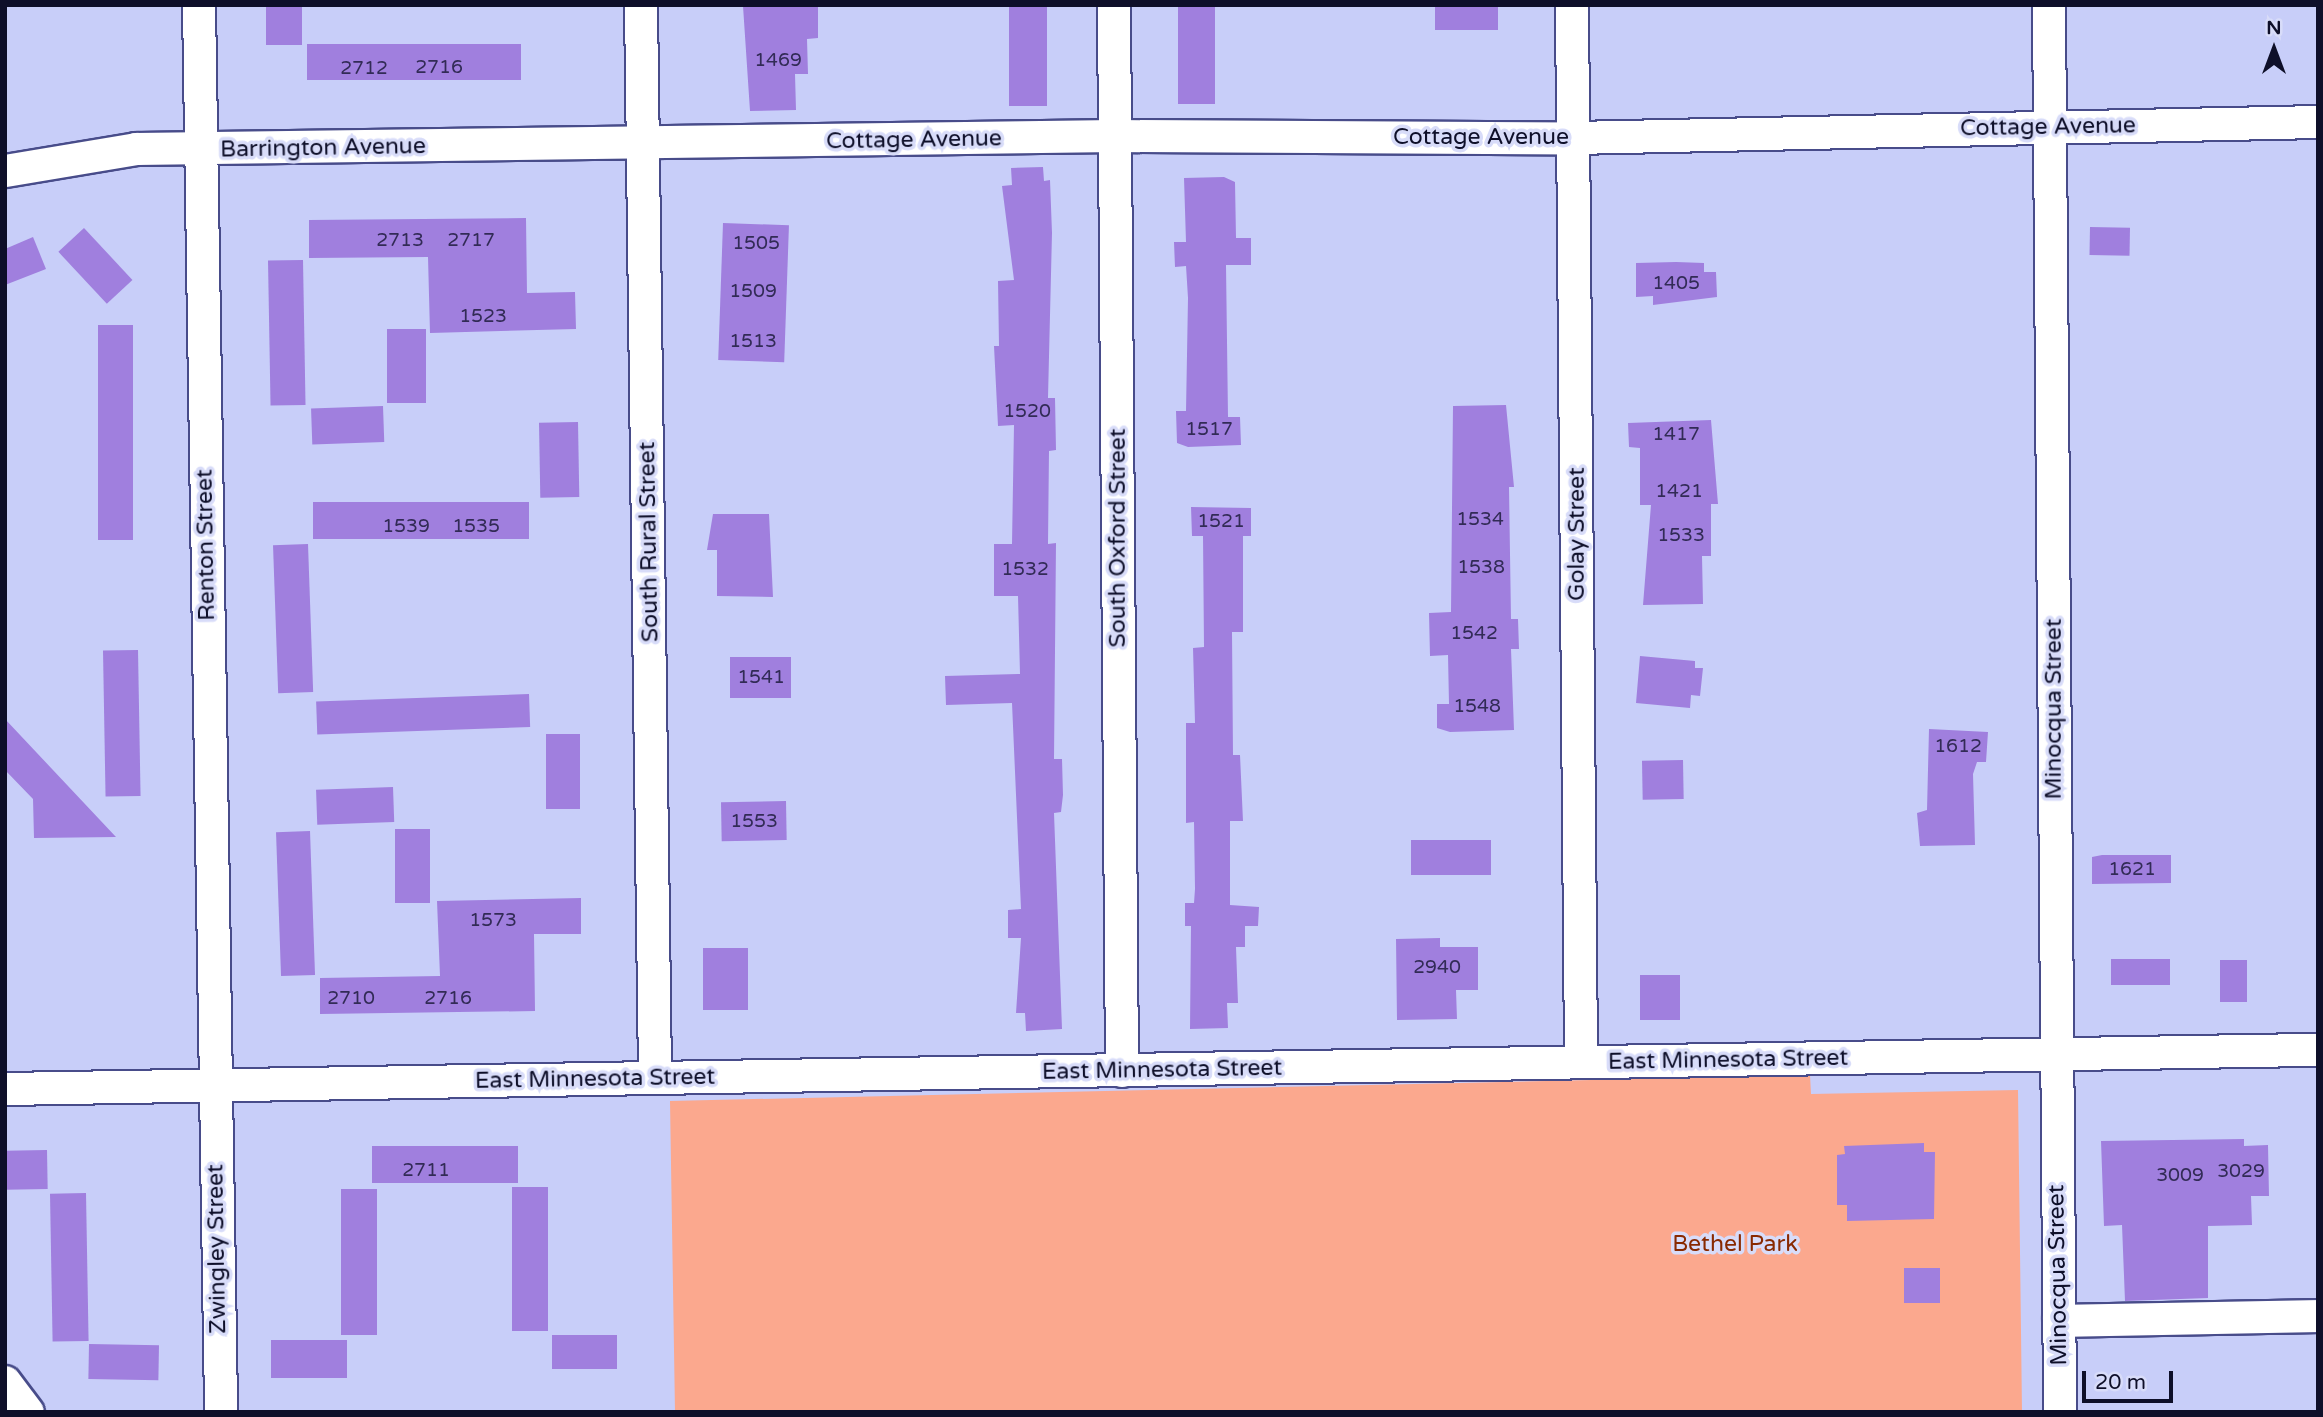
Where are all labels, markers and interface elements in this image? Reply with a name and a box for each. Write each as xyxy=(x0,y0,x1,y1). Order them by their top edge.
north arrow xyxy=(2239,14,2309,84)
text: N xyxy=(2266,17,2282,39)
house number: 1469 xyxy=(754,50,802,72)
house number: 2716 xyxy=(415,57,463,79)
house number: 2712 xyxy=(340,58,388,80)
street label: Cottage Avenue xyxy=(1960,112,2136,142)
street label: Cottage Avenue xyxy=(1393,123,1569,151)
street label: Cottage Avenue xyxy=(826,125,1002,155)
street label: Barrington Avenue xyxy=(220,132,426,164)
house number: 2713 xyxy=(376,230,424,252)
house number: 2717 xyxy=(447,230,495,252)
house number: 1505 xyxy=(732,233,780,255)
house number: 1405 xyxy=(1652,273,1700,295)
house number: 1509 xyxy=(729,281,777,303)
house number: 1523 xyxy=(459,306,507,328)
house number: 1513 xyxy=(729,331,777,353)
house number: 1520 xyxy=(1003,401,1051,423)
house number: 1517 xyxy=(1185,419,1233,441)
house number: 1417 xyxy=(1652,424,1700,446)
street label: South Oxford Street xyxy=(1104,428,1132,648)
street label: South Rural Street xyxy=(633,442,665,642)
street label: Golay Street xyxy=(1563,467,1591,601)
street label: Renton Street xyxy=(191,469,221,621)
house number: 1421 xyxy=(1655,481,1703,503)
house number: 1534 xyxy=(1456,509,1504,531)
house number: 1521 xyxy=(1197,511,1245,533)
house number: 1539 xyxy=(382,516,430,538)
house number: 1535 xyxy=(452,516,500,538)
house number: 1533 xyxy=(1657,525,1705,547)
house number: 1538 xyxy=(1457,557,1505,579)
house number: 1532 xyxy=(1001,559,1049,581)
street label: Minocqua Street xyxy=(2040,618,2068,800)
house number: 1542 xyxy=(1450,623,1498,645)
house number: 1541 xyxy=(737,667,785,689)
house number: 1548 xyxy=(1453,696,1501,718)
house number: 1612 xyxy=(1934,736,1982,758)
house number: 1553 xyxy=(730,811,778,833)
house number: 1621 xyxy=(2108,859,2156,881)
house number: 1573 xyxy=(469,910,517,932)
house number: 2940 xyxy=(1413,957,1461,979)
house number: 2710 xyxy=(327,988,375,1010)
house number: 2716 xyxy=(424,988,472,1010)
street label: East Minnesota Street xyxy=(1608,1044,1848,1076)
street label: East Minnesota Street xyxy=(1042,1054,1282,1086)
street label: East Minnesota Street xyxy=(475,1063,715,1095)
house number: 2711 xyxy=(402,1160,450,1182)
house number: 3029 xyxy=(2217,1161,2265,1183)
street label: Zwingley Street xyxy=(202,1164,232,1334)
house number: 3009 xyxy=(2156,1165,2204,1187)
street label: Minocqua Street xyxy=(2043,1184,2073,1366)
park label: Bethel Park xyxy=(1672,1230,1798,1258)
scale bar xyxy=(2085,1358,2176,1402)
text: 20 m xyxy=(2095,1370,2146,1395)

